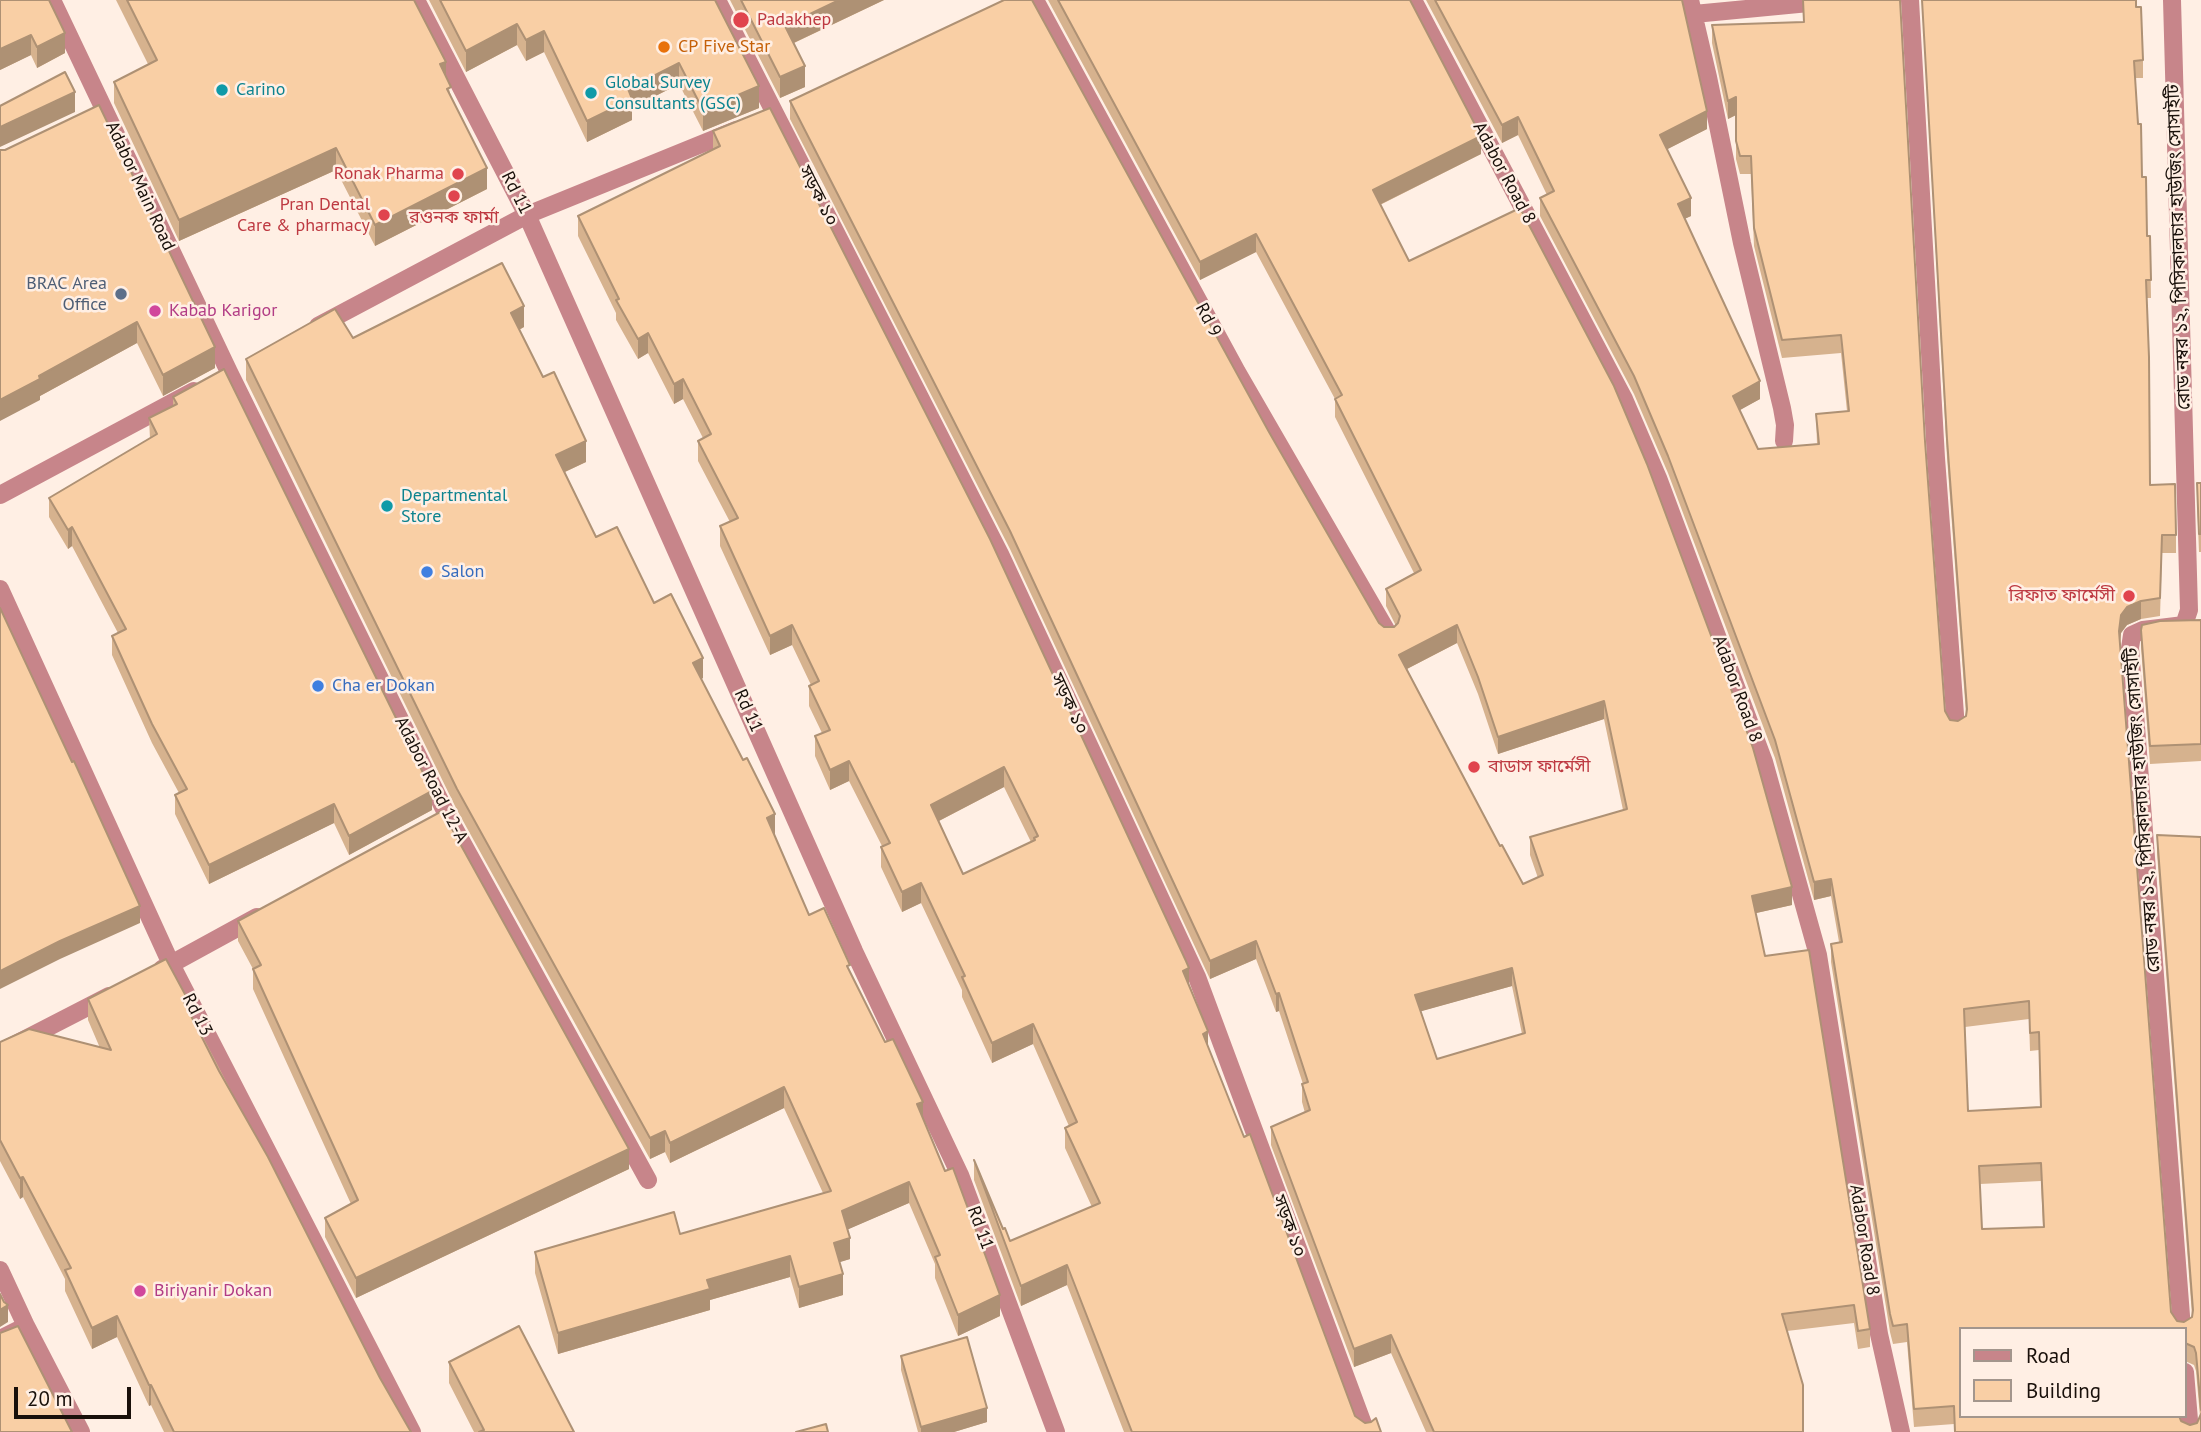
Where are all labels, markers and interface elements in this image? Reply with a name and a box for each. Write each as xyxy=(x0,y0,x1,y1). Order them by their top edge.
place label: Padakhep xyxy=(757,9,831,31)
marker: Padakhep xyxy=(731,10,751,30)
place label: CP Five Star xyxy=(678,36,770,58)
marker: CP Five Star xyxy=(656,39,672,55)
place label: Global Survey Consultants (GSC) xyxy=(605,72,741,114)
place label: Carino xyxy=(236,79,285,101)
marker: Carino xyxy=(214,82,230,98)
street label: রোড নম্বর ১২, পিসিকালচার হাউজিং সোসাইটি xyxy=(2163,84,2195,410)
marker: Global Survey Consultants (GSC) xyxy=(583,85,599,101)
street label: Adabor Main Road xyxy=(101,118,179,254)
street label: Adabor Road 8 xyxy=(1468,118,1540,228)
street label: সড়ক ১০ xyxy=(794,162,842,230)
place label: Ronak Pharma xyxy=(334,163,444,185)
marker: Ronak Pharma xyxy=(450,166,466,182)
street label: Rd 11 xyxy=(496,168,536,218)
marker: রওনক ফার্মা xyxy=(446,188,462,204)
place label: Pran Dental Care & pharmacy xyxy=(237,194,370,236)
marker: Pran Dental Care & pharmacy xyxy=(376,207,392,223)
place label: রওনক ফার্মা xyxy=(409,207,499,229)
place label: BRAC Area Office xyxy=(26,273,107,316)
marker: BRAC Area Office xyxy=(113,286,129,302)
street label: Rd 9 xyxy=(1190,299,1226,341)
place label: Kabab Karigor xyxy=(169,300,277,322)
marker: Kabab Karigor xyxy=(147,303,163,319)
place label: Departmental Store xyxy=(401,485,507,528)
marker: Departmental Store xyxy=(379,498,395,514)
place label: Salon xyxy=(441,561,484,583)
marker: Salon xyxy=(419,564,435,580)
place label: রিফাত ফার্মেসী xyxy=(2009,585,2115,607)
marker: রিফাত ফার্মেসী xyxy=(2121,588,2137,604)
street label: Adabor Road 8 xyxy=(1708,633,1766,745)
street label: রোড নম্বর ১২, পিসিকালচার হাউজিং সোসাইটি xyxy=(2121,647,2165,973)
street label: সড়ক ১০ xyxy=(1046,670,1092,738)
place label: Cha er Dokan xyxy=(332,675,435,697)
marker: Cha er Dokan xyxy=(310,678,326,694)
street label: Rd 11 xyxy=(729,686,767,736)
street label: Adabor Road 12-A xyxy=(390,713,472,847)
place label: বাডাস ফার্মেসী xyxy=(1488,756,1590,778)
marker: বাডাস ফার্মেসী xyxy=(1466,759,1482,775)
street label: Rd 13 xyxy=(177,990,217,1040)
street label: Adabor Road 8 xyxy=(1845,1183,1883,1297)
street label: সড়ক ১০ xyxy=(1268,1192,1310,1260)
street label: Rd 11 xyxy=(962,1203,998,1253)
place label: Biriyanir Dokan xyxy=(154,1280,272,1302)
marker: Biriyanir Dokan xyxy=(132,1283,148,1299)
legend xyxy=(1960,1327,2187,1418)
text: Road xyxy=(2026,1342,2070,1369)
scale bar xyxy=(18,1372,135,1416)
text: Building xyxy=(2026,1377,2101,1404)
text: 20 m xyxy=(27,1385,73,1412)

